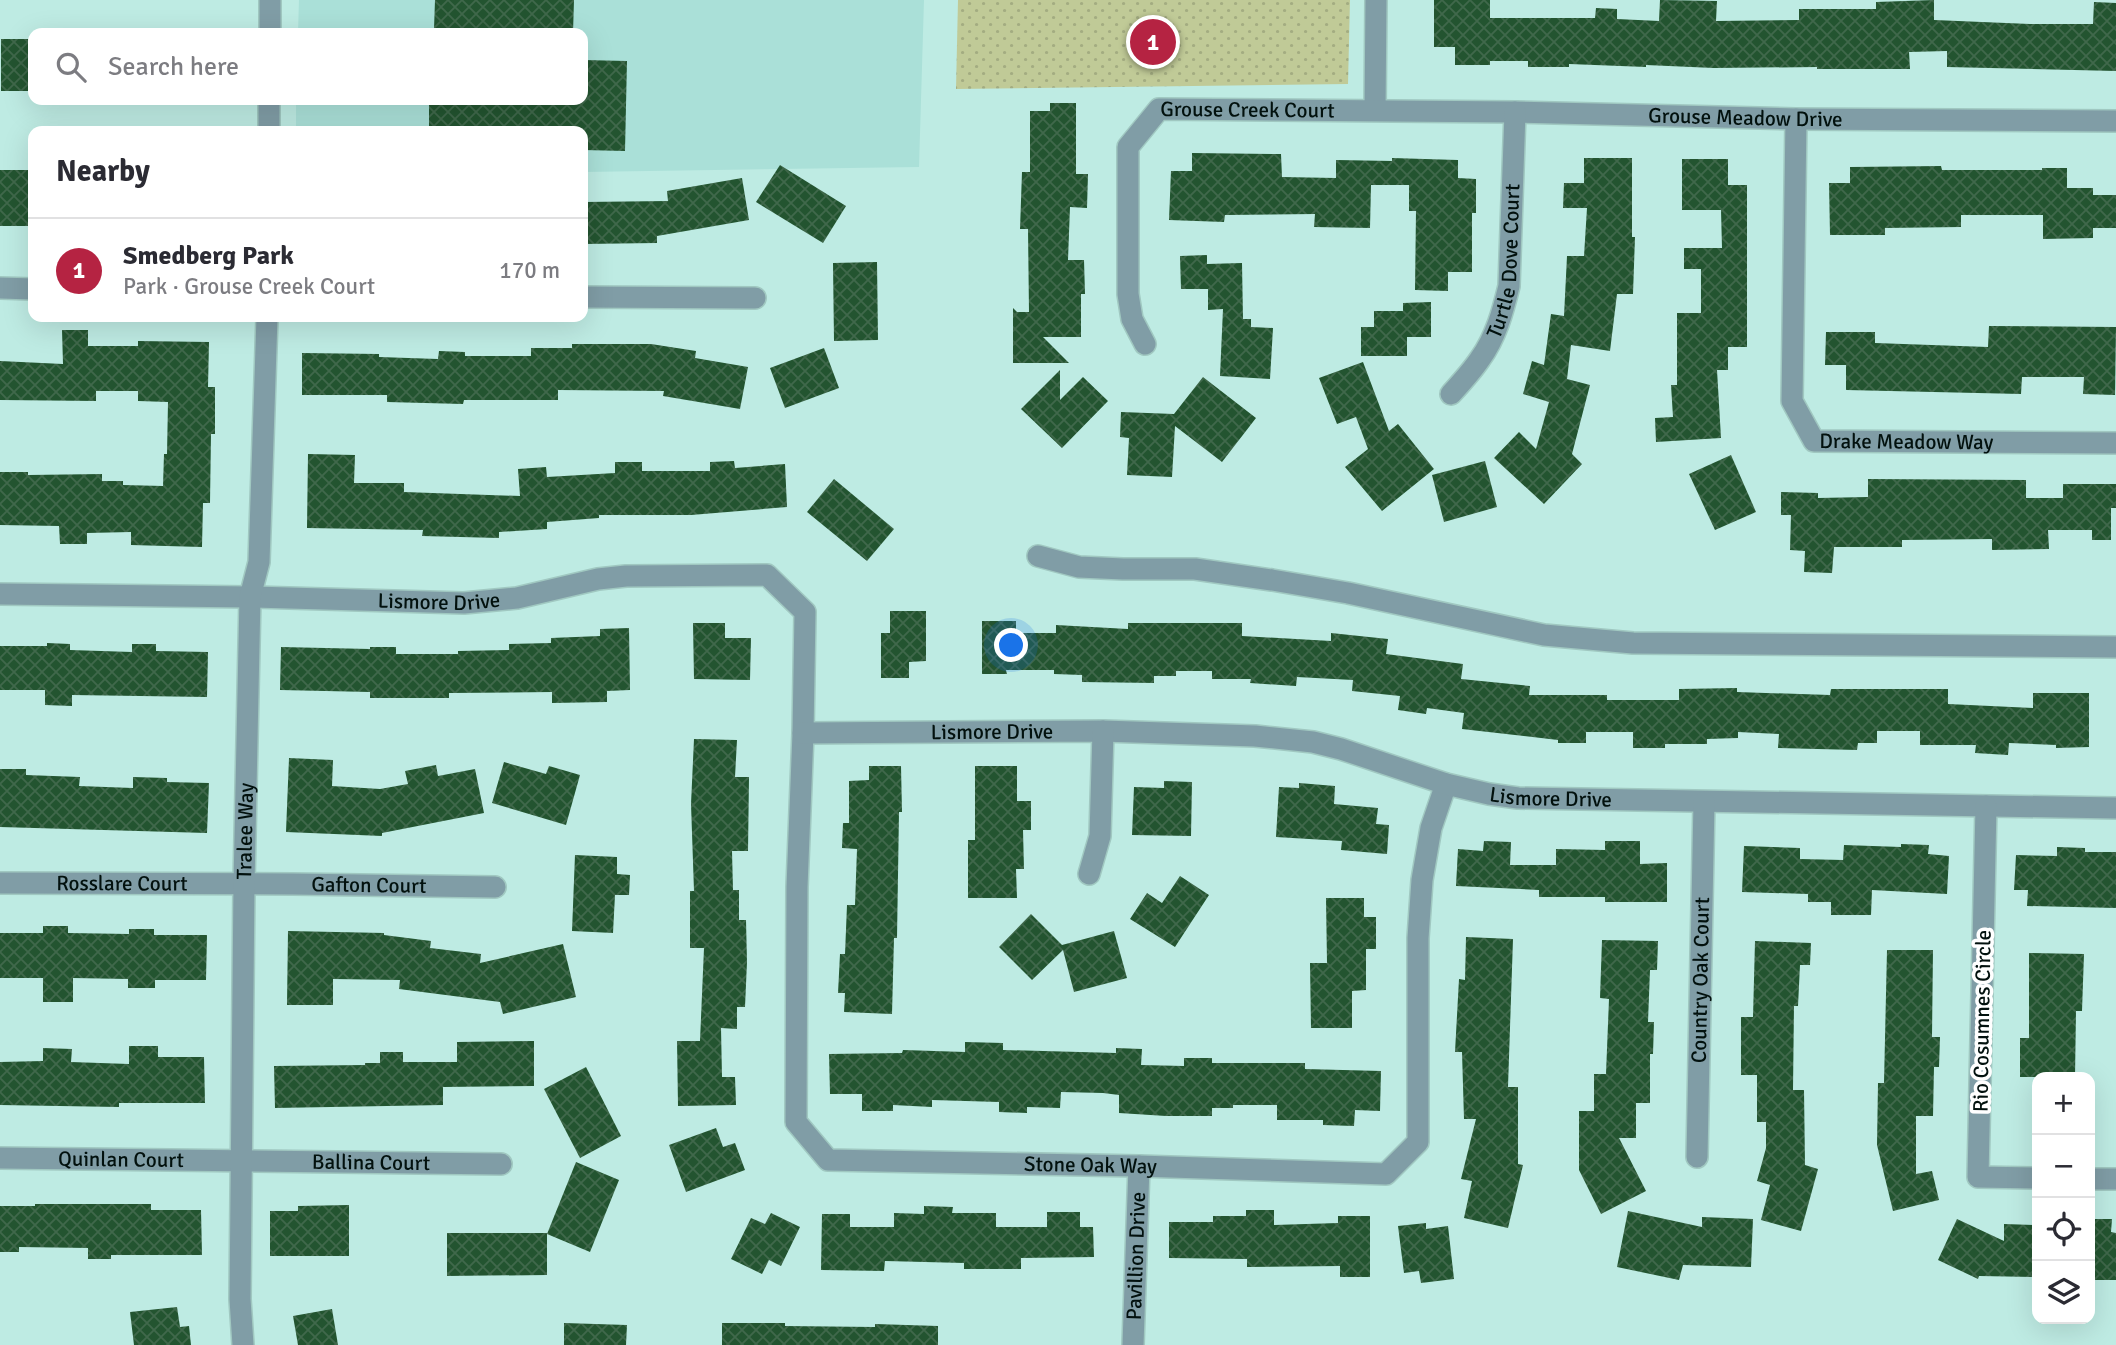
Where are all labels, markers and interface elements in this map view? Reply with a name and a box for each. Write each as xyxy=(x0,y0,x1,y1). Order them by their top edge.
pin: 1 xyxy=(1130,16,1176,68)
search box xyxy=(28,28,588,105)
icon: search xyxy=(52,48,90,86)
text: Search here xyxy=(108,51,239,83)
street label: Grouse Creek Court xyxy=(1160,96,1335,123)
street label: Grouse Meadow Drive xyxy=(1648,102,1843,132)
text: Nearby xyxy=(56,153,150,190)
street label: Turtle Dove Court xyxy=(1481,183,1526,342)
text: Smedberg Park xyxy=(123,240,294,272)
text: 1 xyxy=(73,256,85,285)
text: 170 m xyxy=(499,256,560,285)
text: Park · Grouse Creek Court xyxy=(123,272,375,301)
street label: Drake Meadow Way xyxy=(1819,428,1994,455)
street label: Lismore Drive xyxy=(377,587,501,616)
your location xyxy=(994,628,1028,662)
street label: Lismore Drive xyxy=(931,718,1053,745)
street label: Lismore Drive xyxy=(1488,781,1612,813)
street label: Tralee Way xyxy=(231,782,259,880)
street label: Rosslare Court xyxy=(56,870,188,897)
street label: Gafton Court xyxy=(311,871,427,899)
street label: Country Oak Court xyxy=(1686,897,1715,1063)
street label: Rio Cosumnes Circle xyxy=(1967,930,1997,1112)
map controls xyxy=(2032,1072,2095,1324)
button: + xyxy=(2032,1072,2095,1135)
button: − xyxy=(2032,1135,2095,1198)
street label: Quinlan Court xyxy=(58,1146,184,1173)
street label: Ballina Court xyxy=(312,1149,430,1176)
street label: Stone Oak Way xyxy=(1024,1151,1158,1180)
street label: Pavillion Drive xyxy=(1121,1191,1151,1321)
button: locate xyxy=(2032,1198,2095,1261)
button: layers xyxy=(2032,1261,2095,1324)

